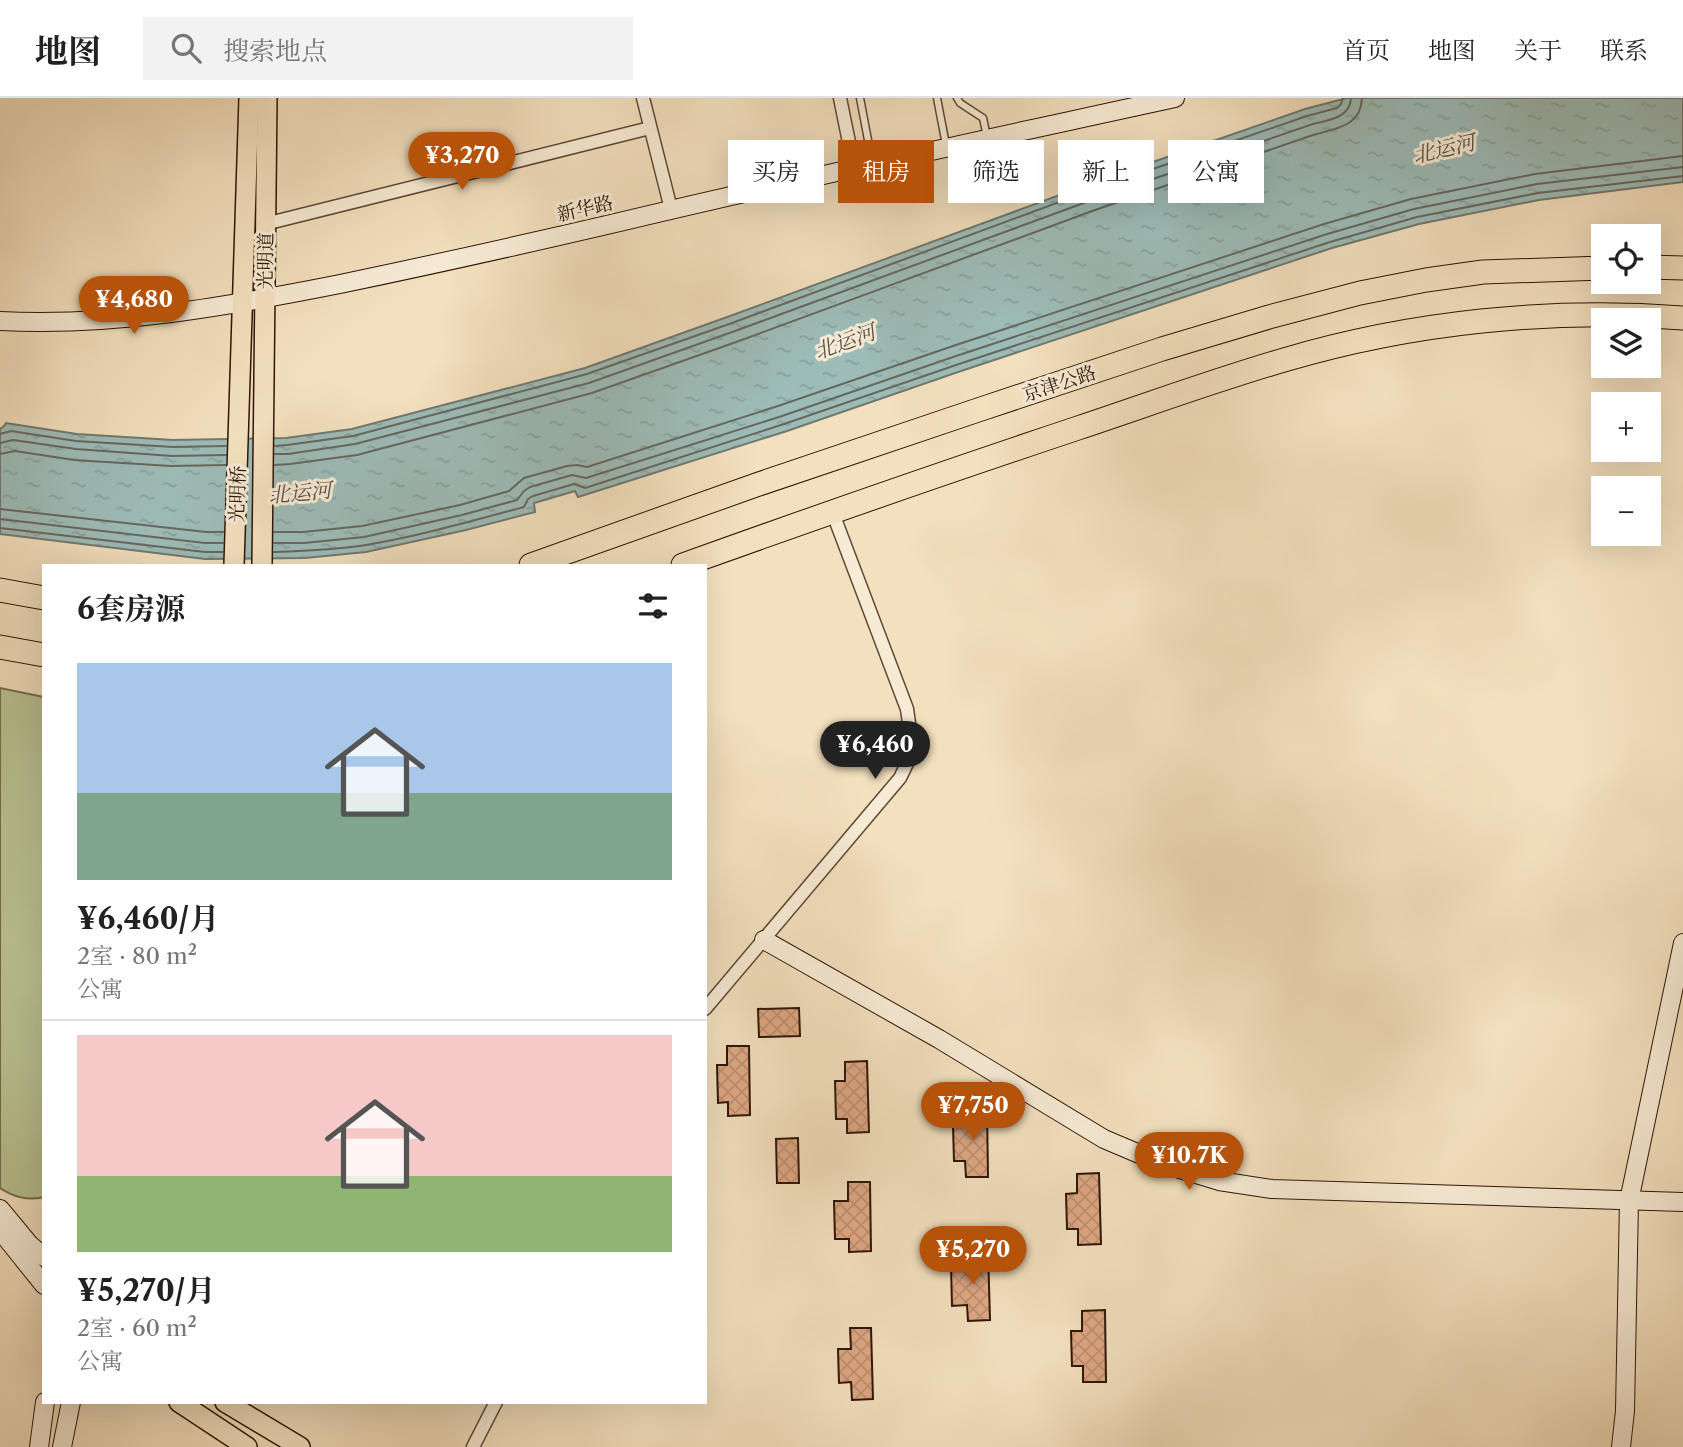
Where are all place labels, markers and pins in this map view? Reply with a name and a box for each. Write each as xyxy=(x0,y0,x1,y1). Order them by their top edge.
pin: ¥3,270 xyxy=(405,132,519,192)
pin: ¥4,680 xyxy=(77,276,191,336)
pin: ¥6,460 xyxy=(818,722,932,781)
pin: ¥7,750 xyxy=(916,1082,1030,1142)
pin: ¥10.7K xyxy=(1132,1132,1246,1192)
pin: ¥5,270 xyxy=(916,1226,1030,1286)

